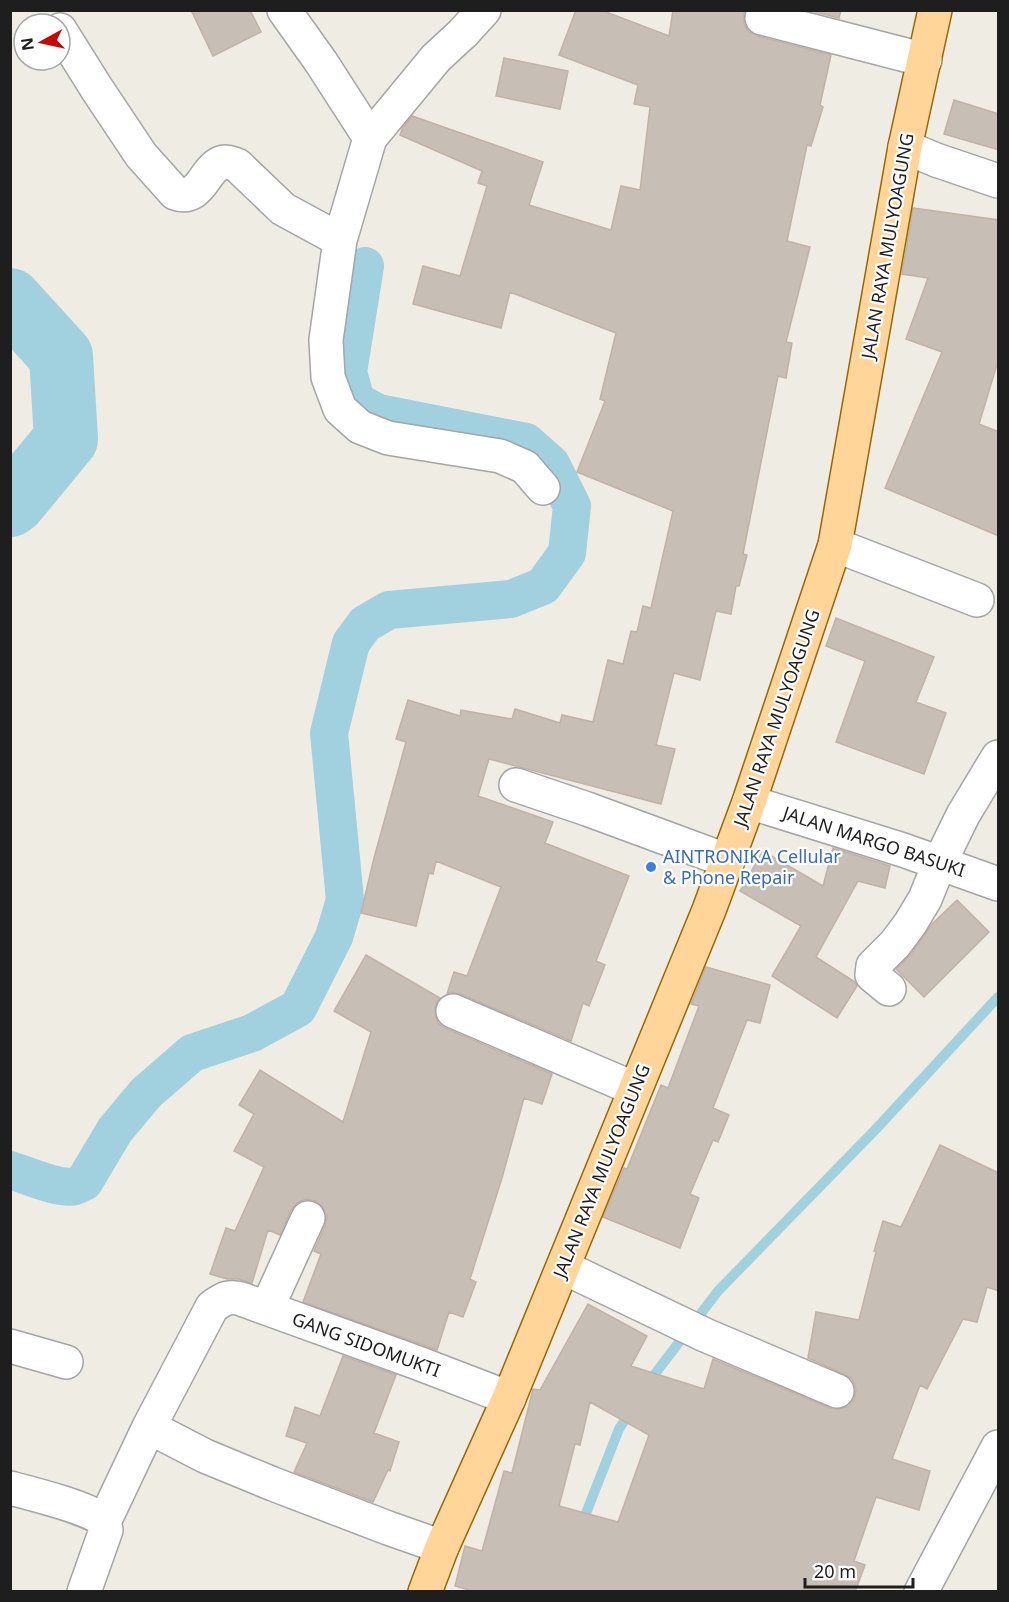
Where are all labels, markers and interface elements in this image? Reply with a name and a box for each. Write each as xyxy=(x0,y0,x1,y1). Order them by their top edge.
north arrow xyxy=(12,12,72,72)
text: N xyxy=(15,36,39,52)
street label: JALAN RAYA MULYOAGUNG xyxy=(855,131,919,363)
street label: JALAN RAYA MULYOAGUNG xyxy=(727,606,825,832)
street label: JALAN MARGO BASUKI xyxy=(778,800,968,882)
place label: AINTRONIKA Cellular & Phone Repair xyxy=(663,844,841,889)
marker: AINTRONIKA Cellular & Phone Repair xyxy=(644,860,658,874)
street label: JALAN RAYA MULYOAGUNG xyxy=(546,1060,655,1283)
street label: GANG SIDOMUKTI xyxy=(289,1306,444,1382)
scale bar xyxy=(805,1551,913,1589)
text: 20 m xyxy=(814,1559,856,1583)

